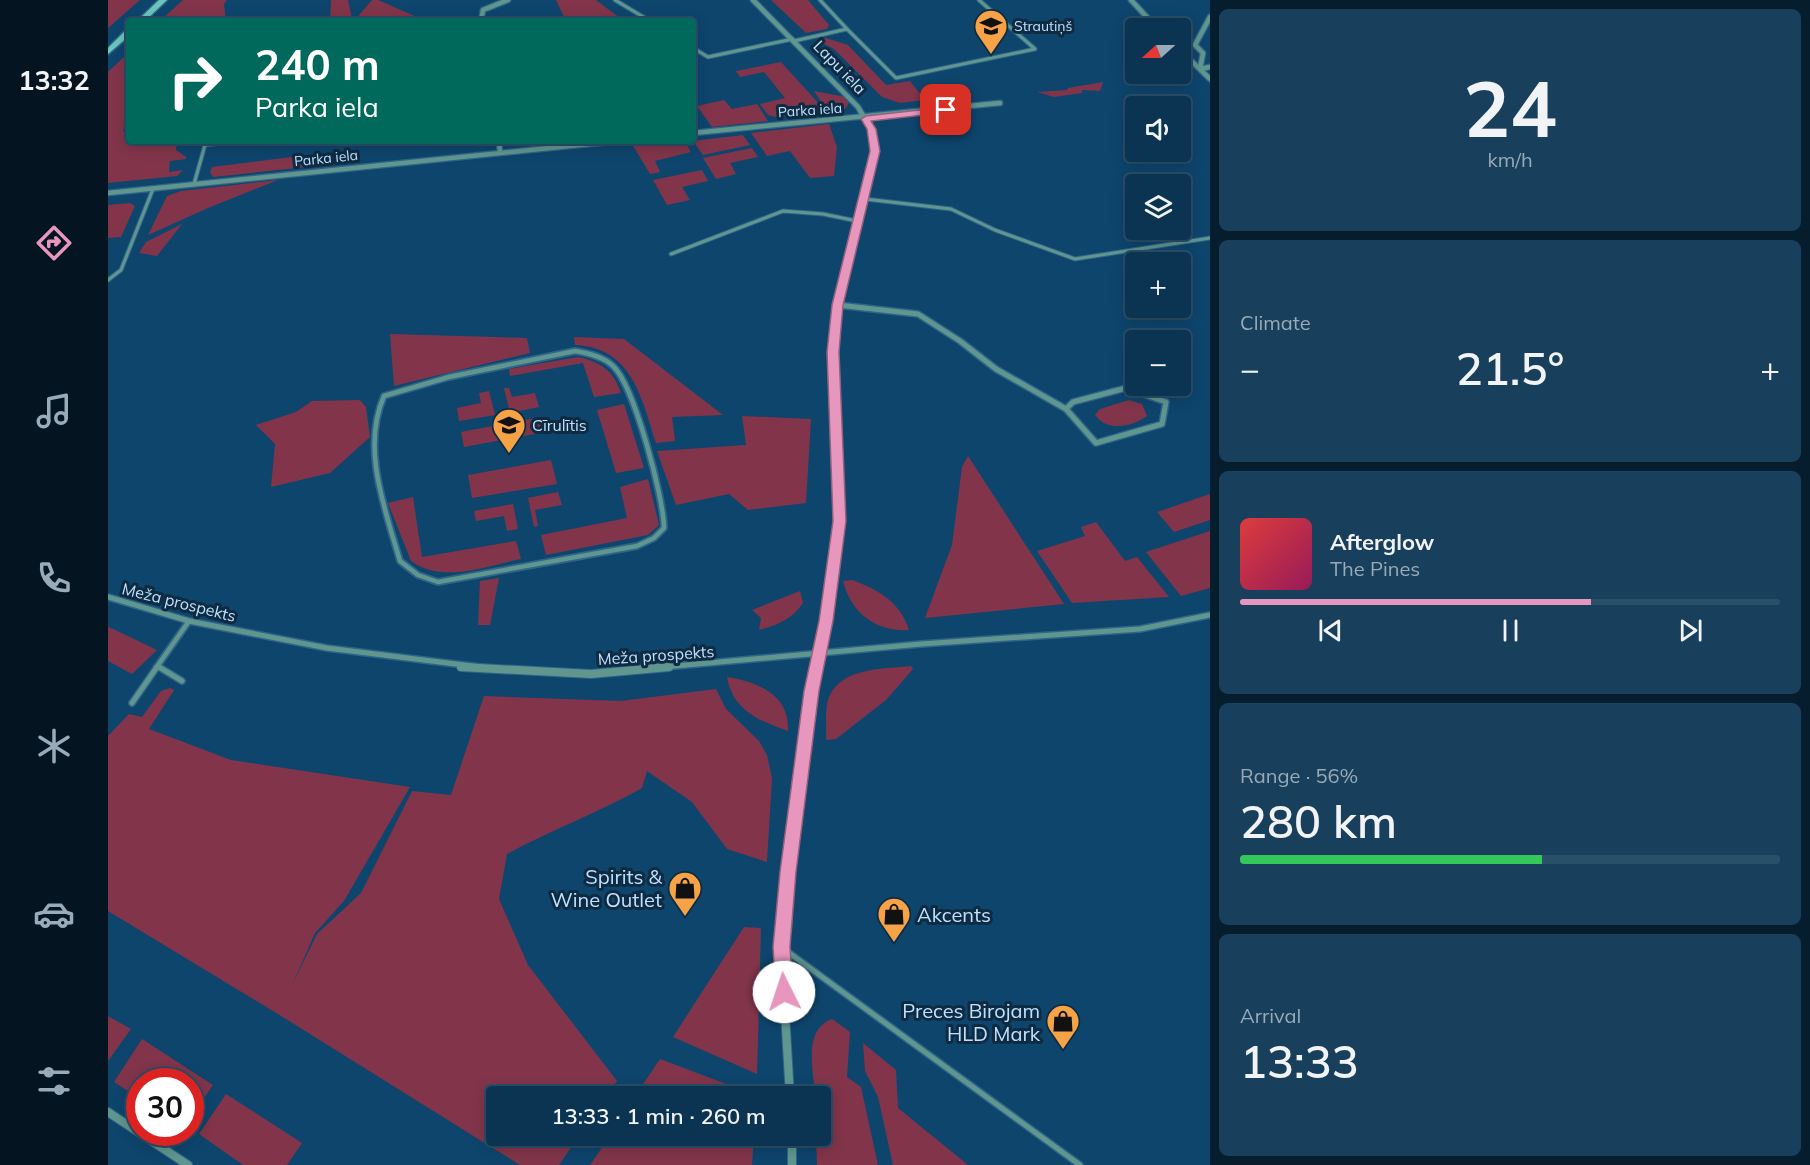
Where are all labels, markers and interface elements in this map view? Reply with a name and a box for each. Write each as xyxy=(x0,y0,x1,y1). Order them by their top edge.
school or university icon: Strautiņš xyxy=(973,8,1009,55)
place label: Strautiņš xyxy=(1014,17,1073,35)
north arrow xyxy=(1125,18,1191,84)
map controls xyxy=(1125,18,1191,396)
street label: Lapu iela xyxy=(809,36,871,98)
text: 240 m xyxy=(255,38,380,91)
icon: right xyxy=(156,42,234,120)
text: 24 xyxy=(1463,59,1557,157)
text: 13:32 xyxy=(18,63,90,97)
pin xyxy=(920,84,971,135)
text: Parka iela xyxy=(255,90,379,124)
icon: arrive xyxy=(929,93,962,126)
button: sound xyxy=(1125,96,1191,162)
street label: Parka iela xyxy=(777,99,843,121)
street label: Parka iela xyxy=(293,146,359,170)
text: km/h xyxy=(1487,147,1533,172)
button: layers xyxy=(1125,174,1191,240)
icon: directions xyxy=(33,222,75,264)
button: + xyxy=(1125,252,1191,318)
text: Climate xyxy=(1240,310,1311,335)
button: − xyxy=(1125,330,1191,396)
text: 21.5° xyxy=(1456,340,1564,396)
text: − xyxy=(1240,348,1260,389)
text: + xyxy=(1760,348,1780,389)
icon: music xyxy=(33,390,75,432)
school or university icon: Cīrulītis xyxy=(491,407,527,454)
place label: Cīrulītis xyxy=(532,415,587,435)
text: Afterglow xyxy=(1330,528,1434,556)
text: The Pines xyxy=(1330,556,1420,581)
icon: phone xyxy=(33,557,75,599)
street label: Meža prospekts xyxy=(120,578,238,626)
icon: previous xyxy=(1314,614,1347,647)
icon: pause xyxy=(1494,614,1527,647)
icon: next xyxy=(1674,614,1707,647)
street label: Meža prospekts xyxy=(597,641,715,669)
icon: climate xyxy=(33,725,75,767)
text: Range · 56% xyxy=(1240,763,1358,788)
text: 280 km xyxy=(1240,793,1397,849)
place label: Spirits & Wine Outlet xyxy=(551,864,663,912)
shop icon: Spirits & Wine Outlet xyxy=(667,870,703,917)
icon: car xyxy=(33,893,75,935)
shop icon: Akcents xyxy=(876,896,912,943)
place label: Akcents xyxy=(917,902,991,927)
position arrow xyxy=(752,960,816,1024)
place label: Preces Birojam HLD Mark xyxy=(902,998,1041,1046)
shop icon: Preces Birojam HLD Mark xyxy=(1045,1003,1081,1050)
text: Arrival xyxy=(1240,1003,1301,1028)
text: 13:33 xyxy=(1240,1033,1359,1089)
icon: filters xyxy=(33,1060,75,1102)
speed limit sign: 30 xyxy=(126,1068,204,1146)
text: 13:33 · 1 min · 260 m xyxy=(551,1102,766,1130)

